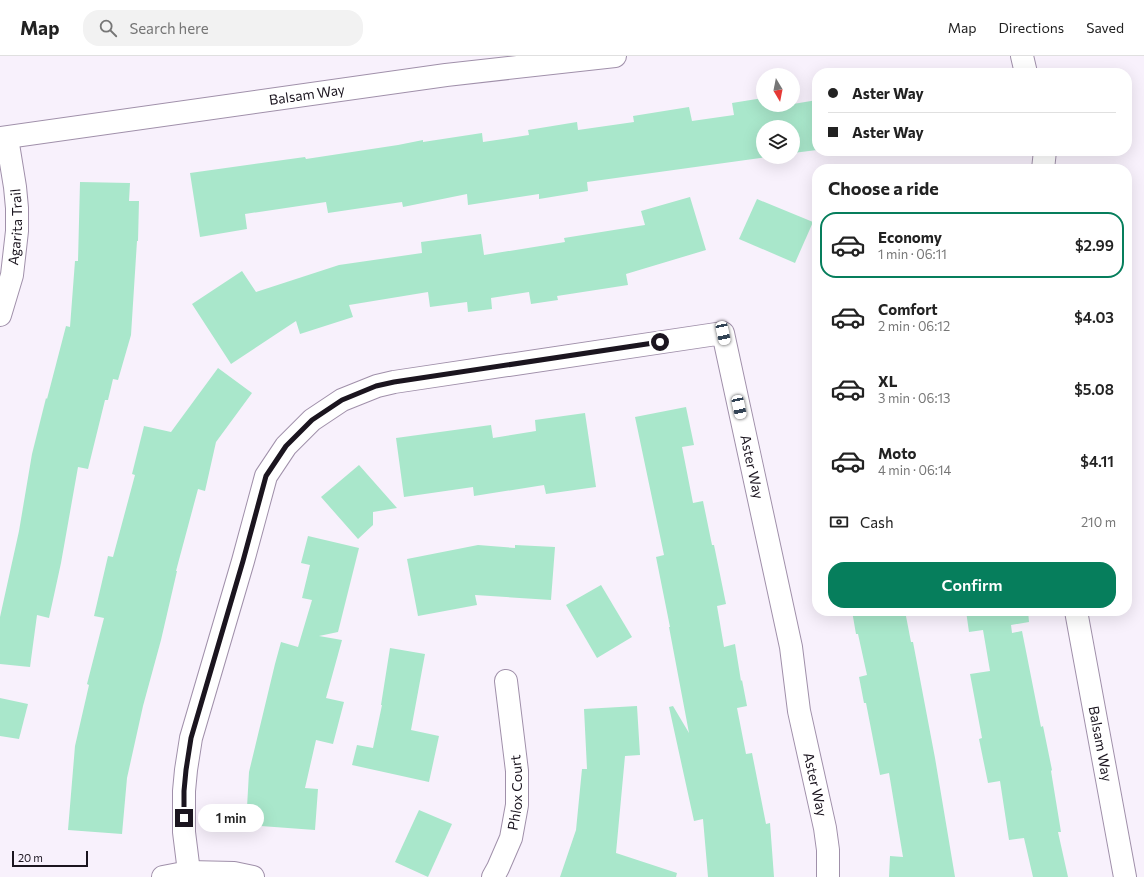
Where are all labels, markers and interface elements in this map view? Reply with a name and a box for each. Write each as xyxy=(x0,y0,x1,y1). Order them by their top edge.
search box xyxy=(83,10,363,46)
text: Map xyxy=(20,16,59,39)
icon: search xyxy=(97,17,119,39)
text: Search here xyxy=(129,19,209,37)
text: Map xyxy=(948,19,977,36)
text: Directions xyxy=(999,19,1064,36)
text: Saved xyxy=(1086,19,1124,36)
north arrow xyxy=(756,68,800,112)
map controls xyxy=(756,68,800,164)
street label: Balsam Way xyxy=(268,80,346,108)
text: Aster Way xyxy=(852,84,924,102)
button: layers xyxy=(756,120,800,164)
text: Aster Way xyxy=(852,123,924,141)
text: Choose a ride xyxy=(828,177,939,199)
street label: Agarita Trail xyxy=(4,188,25,266)
icon: car xyxy=(830,227,866,263)
text: Economy xyxy=(878,228,942,246)
text: $2.99 xyxy=(1075,236,1114,254)
text: 1 min · 06:11 xyxy=(878,246,947,262)
icon: car xyxy=(830,299,866,335)
text: Comfort xyxy=(878,300,938,318)
text: $4.03 xyxy=(1074,308,1114,326)
text: 2 min · 06:12 xyxy=(878,318,950,334)
car xyxy=(715,320,731,346)
route start xyxy=(651,333,669,351)
icon: car xyxy=(830,371,866,407)
text: XL xyxy=(878,372,897,390)
text: $5.08 xyxy=(1074,380,1114,398)
text: 3 min · 06:13 xyxy=(878,390,951,406)
car xyxy=(731,394,747,420)
street label: Aster Way xyxy=(737,433,768,500)
icon: car xyxy=(830,443,866,479)
text: Moto xyxy=(878,444,917,462)
text: $4.11 xyxy=(1080,452,1114,470)
text: 4 min · 06:14 xyxy=(878,462,951,478)
icon: cash xyxy=(828,511,850,533)
text: Cash xyxy=(860,513,894,531)
text: 210 m xyxy=(1081,514,1116,530)
button: Confirm xyxy=(828,562,1116,608)
street label: Balsam Way xyxy=(1086,705,1116,783)
street label: Aster Way xyxy=(800,751,831,818)
street label: Phlox Court xyxy=(504,754,525,831)
callout: 1 min xyxy=(198,804,264,832)
route end xyxy=(175,809,193,827)
text: 1 min xyxy=(216,810,246,826)
scale bar xyxy=(12,849,88,868)
text: 20 m xyxy=(18,851,43,864)

